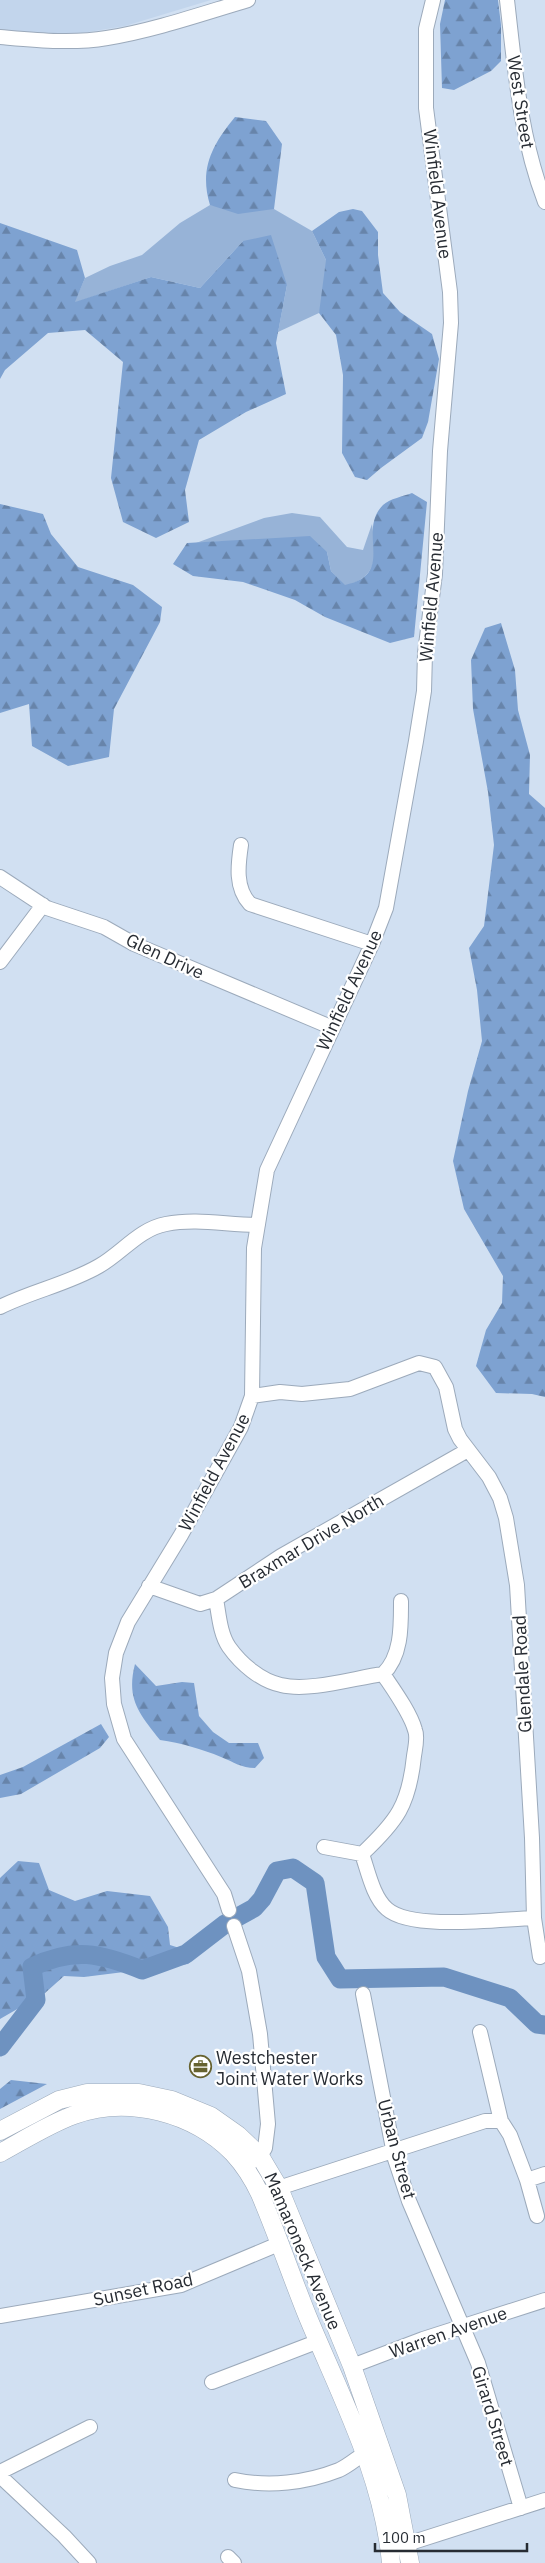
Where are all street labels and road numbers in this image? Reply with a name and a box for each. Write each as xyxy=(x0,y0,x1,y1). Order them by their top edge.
street label: West Street xyxy=(502,54,540,150)
street label: Winfield Avenue xyxy=(419,128,457,260)
street label: Winfield Avenue xyxy=(414,531,448,663)
street label: Winfield Avenue xyxy=(311,926,387,1054)
street label: Glen Drive xyxy=(122,928,208,984)
street label: Winfield Avenue xyxy=(173,1409,255,1535)
street label: Braxmar Drive North xyxy=(234,1489,388,1593)
street label: Glendale Road xyxy=(507,1614,537,1734)
street label: Urban Street xyxy=(373,2096,421,2202)
street label: Mamaroneck Avenue xyxy=(259,2169,347,2333)
street label: Sunset Road xyxy=(91,2267,195,2311)
street label: Warren Avenue xyxy=(386,2301,510,2363)
street label: Girard Street xyxy=(467,2363,519,2469)

